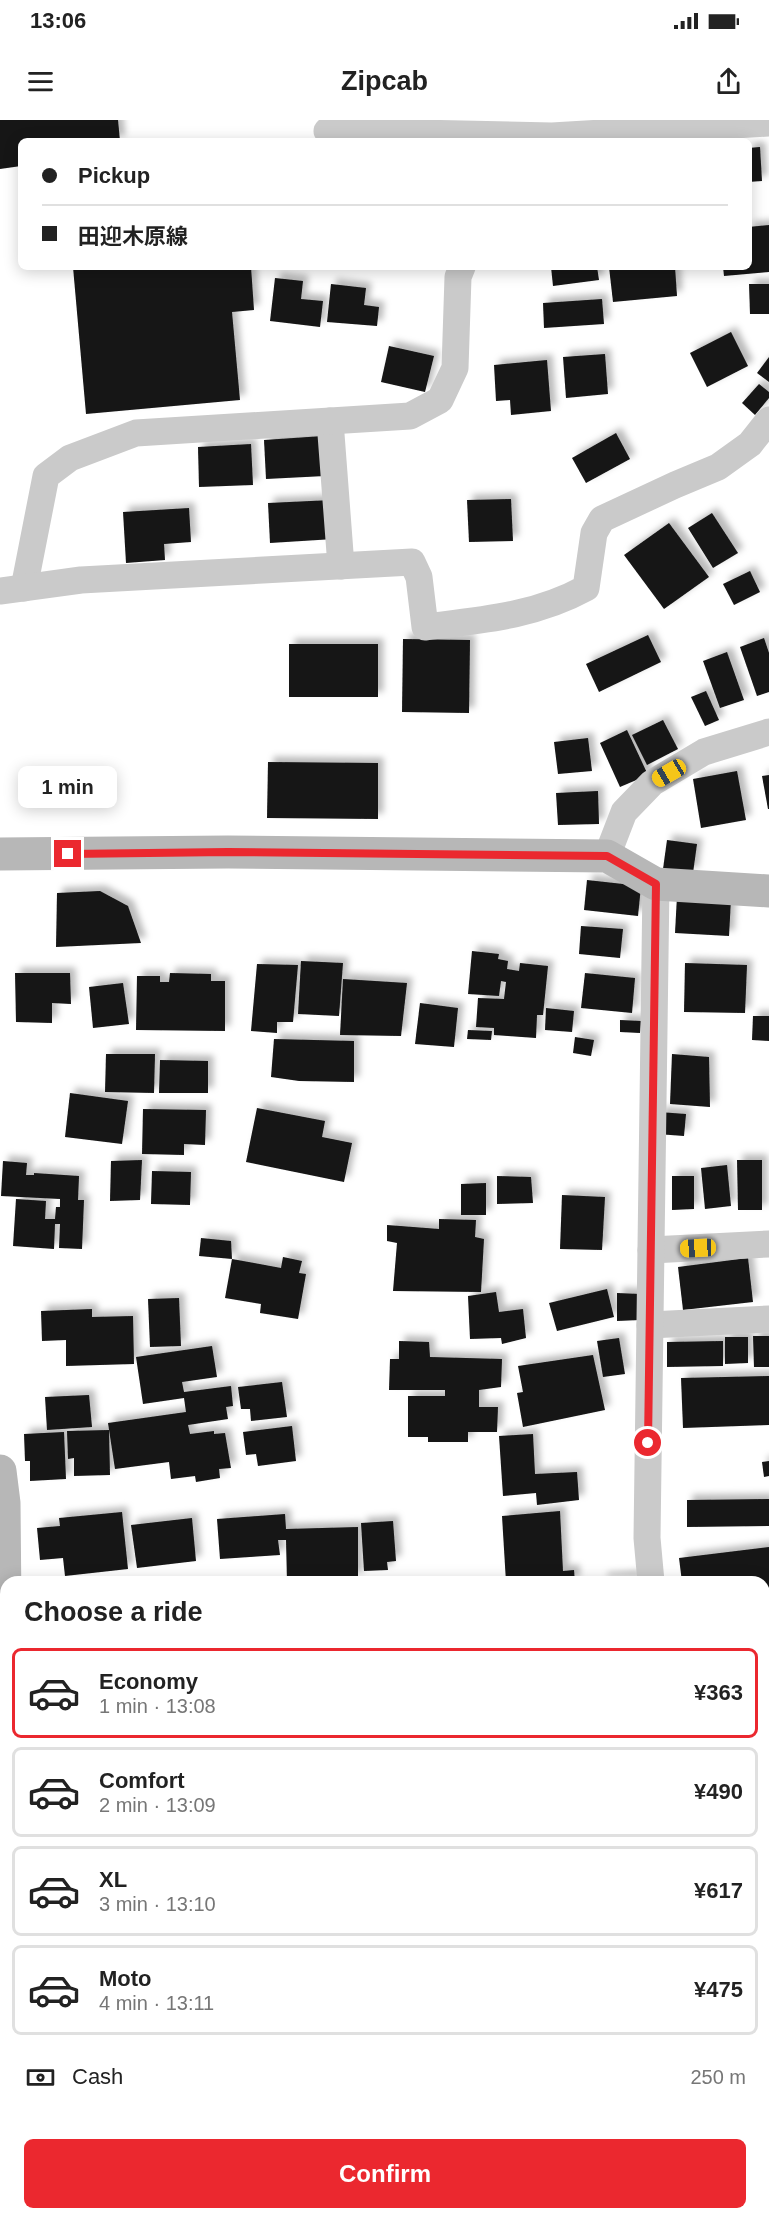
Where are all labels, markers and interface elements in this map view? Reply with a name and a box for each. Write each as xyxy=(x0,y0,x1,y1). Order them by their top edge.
text: 13:06 xyxy=(30,8,86,33)
icon: menu xyxy=(24,65,57,98)
icon: share xyxy=(712,65,745,98)
text: Zipcab xyxy=(341,66,428,96)
text: Pickup xyxy=(78,163,150,188)
text: 田迎木原線 xyxy=(78,224,188,249)
car xyxy=(649,756,689,790)
callout: 1 min xyxy=(19,767,118,809)
text: 1 min xyxy=(41,776,94,798)
route end xyxy=(54,840,81,867)
car xyxy=(680,1238,716,1258)
route start xyxy=(634,1429,661,1456)
text: Choose a ride xyxy=(24,1597,203,1627)
icon: car xyxy=(27,1666,81,1720)
text: Economy xyxy=(99,1669,198,1694)
text: ¥363 xyxy=(694,1680,743,1705)
text: 1 min · 13:08 xyxy=(99,1695,216,1717)
icon: car xyxy=(27,1765,81,1819)
text: Comfort xyxy=(99,1768,185,1793)
text: ¥490 xyxy=(694,1779,743,1804)
text: 2 min · 13:09 xyxy=(99,1794,216,1816)
icon: car xyxy=(27,1864,81,1918)
text: XL xyxy=(99,1867,127,1892)
text: ¥617 xyxy=(694,1878,743,1903)
text: 3 min · 13:10 xyxy=(99,1893,216,1915)
icon: car xyxy=(27,1963,81,2017)
text: Moto xyxy=(99,1966,152,1991)
text: ¥475 xyxy=(694,1977,743,2002)
text: 4 min · 13:11 xyxy=(99,1992,214,2014)
icon: cash xyxy=(24,2061,57,2094)
text: Cash xyxy=(72,2064,123,2089)
text: 250 m xyxy=(690,2066,746,2088)
button: Confirm xyxy=(24,2139,746,2208)

